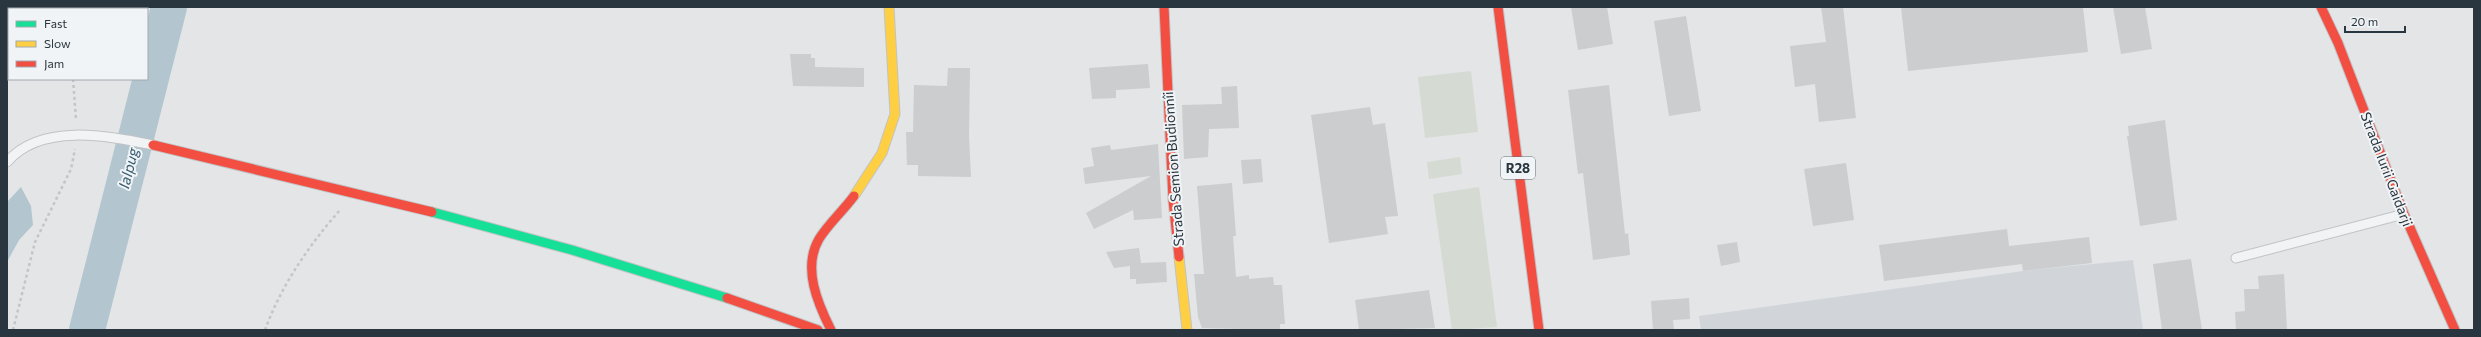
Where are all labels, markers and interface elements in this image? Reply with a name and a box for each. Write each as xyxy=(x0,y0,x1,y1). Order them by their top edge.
legend xyxy=(8,8,148,80)
scale bar xyxy=(2345,8,2405,34)
text: 20 m xyxy=(2351,14,2378,28)
text: Fast xyxy=(44,16,67,30)
text: Slow xyxy=(44,36,71,50)
text: Jam xyxy=(44,56,64,71)
street label: Strada Semion Budionnîi xyxy=(1159,91,1187,247)
street label: Strada Iurii Gaidarji xyxy=(2357,109,2417,229)
water label: Ialpug xyxy=(114,145,142,190)
road number: R28 xyxy=(1501,157,1535,179)

